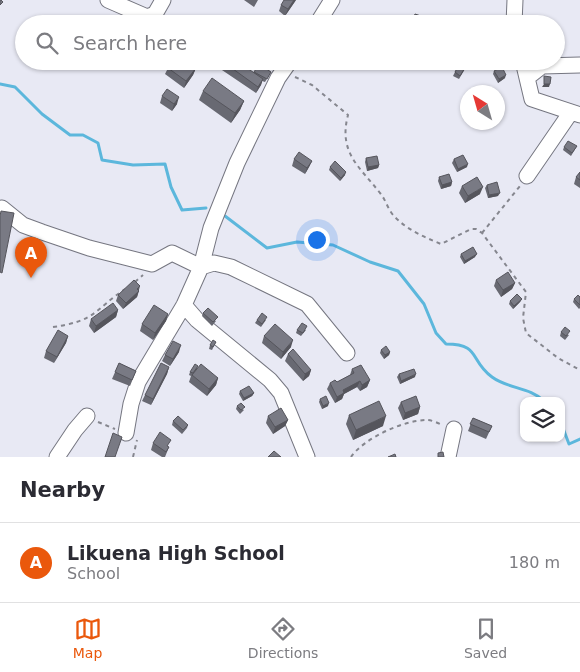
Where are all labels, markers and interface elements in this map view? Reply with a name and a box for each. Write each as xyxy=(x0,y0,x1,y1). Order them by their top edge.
search box xyxy=(15,15,565,70)
icon: search xyxy=(33,29,61,57)
text: Search here xyxy=(73,32,187,54)
north arrow xyxy=(460,85,505,130)
your location xyxy=(304,227,330,253)
pin: A xyxy=(15,237,47,278)
map controls xyxy=(520,397,565,442)
button: layers xyxy=(520,397,565,442)
text: Nearby xyxy=(20,478,105,502)
text: Likuena High School xyxy=(67,542,285,564)
text: A xyxy=(30,553,42,572)
text: 180 m xyxy=(509,553,560,572)
text: School xyxy=(67,564,120,583)
tab: Map xyxy=(73,615,102,661)
tab: Directions xyxy=(248,615,318,661)
tab: Saved xyxy=(464,615,507,661)

